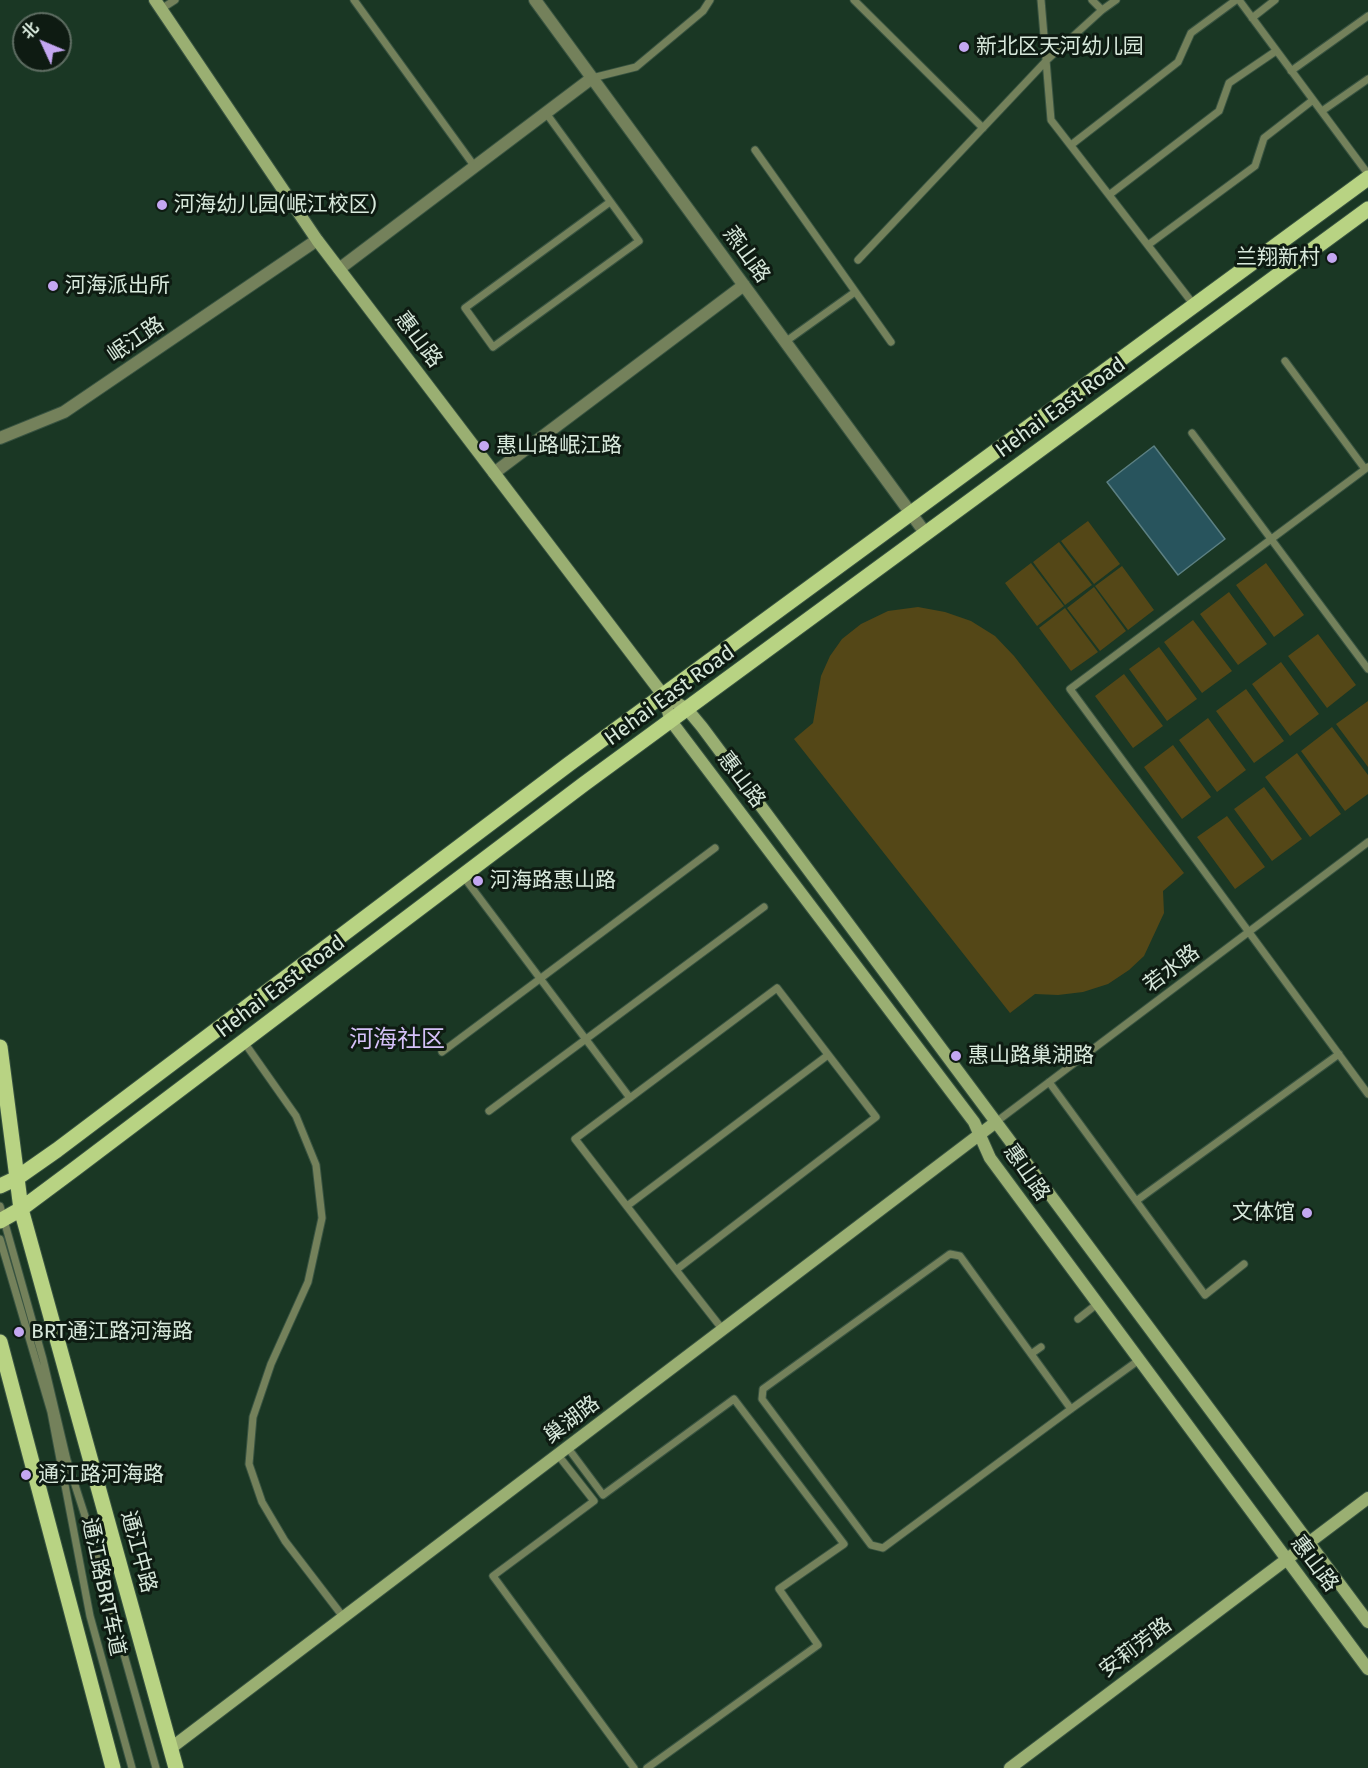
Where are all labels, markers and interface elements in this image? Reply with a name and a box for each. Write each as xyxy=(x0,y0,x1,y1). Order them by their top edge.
north arrow xyxy=(12,12,72,72)
text: 北 xyxy=(18,18,43,43)
place label: 新北区天河幼儿园 xyxy=(976,34,1144,60)
marker: 新北区天河幼儿园 xyxy=(957,40,971,54)
place label: 河海幼儿园(岷江校区) xyxy=(174,192,377,218)
marker: 河海幼儿园(岷江校区) xyxy=(155,198,169,212)
street label: 燕山路 xyxy=(717,222,775,288)
place label: 兰翔新村 xyxy=(1236,245,1320,271)
marker: 兰翔新村 xyxy=(1325,251,1339,265)
place label: 河海派出所 xyxy=(65,273,170,299)
marker: 河海派出所 xyxy=(46,279,60,293)
street label: 惠山路 xyxy=(389,307,447,373)
street label: 岷江路 xyxy=(103,312,169,368)
street label: Hehai East Road xyxy=(991,352,1131,464)
place label: 惠山路岷江路 xyxy=(496,433,622,459)
marker: 惠山路岷江路 xyxy=(477,439,491,453)
street label: Hehai East Road xyxy=(600,640,740,752)
street label: 惠山路 xyxy=(712,747,770,813)
place label: 河海路惠山路 xyxy=(490,868,616,894)
marker: 河海路惠山路 xyxy=(471,874,485,888)
street label: Hehai East Road xyxy=(212,930,350,1044)
street label: 若水路 xyxy=(1139,940,1205,998)
district label: 河海社区 xyxy=(349,1026,445,1054)
place label: 惠山路巢湖路 xyxy=(968,1043,1094,1069)
marker: 惠山路巢湖路 xyxy=(949,1049,963,1063)
street label: 惠山路 xyxy=(998,1140,1054,1206)
place label: 文体馆 xyxy=(1232,1200,1295,1226)
marker: 文体馆 xyxy=(1300,1206,1314,1220)
place label: BRT通江路河海路 xyxy=(31,1319,193,1345)
marker: BRT通江路河海路 xyxy=(12,1325,26,1339)
street label: 巢湖路 xyxy=(539,1391,605,1449)
place label: 通江路河海路 xyxy=(38,1462,164,1488)
marker: 通江路河海路 xyxy=(19,1468,33,1482)
street label: 通江中路 xyxy=(115,1508,161,1596)
street label: 通江路BRT车道 xyxy=(76,1515,130,1659)
street label: 惠山路 xyxy=(1285,1531,1343,1597)
street label: 安莉芳路 xyxy=(1095,1613,1177,1683)

